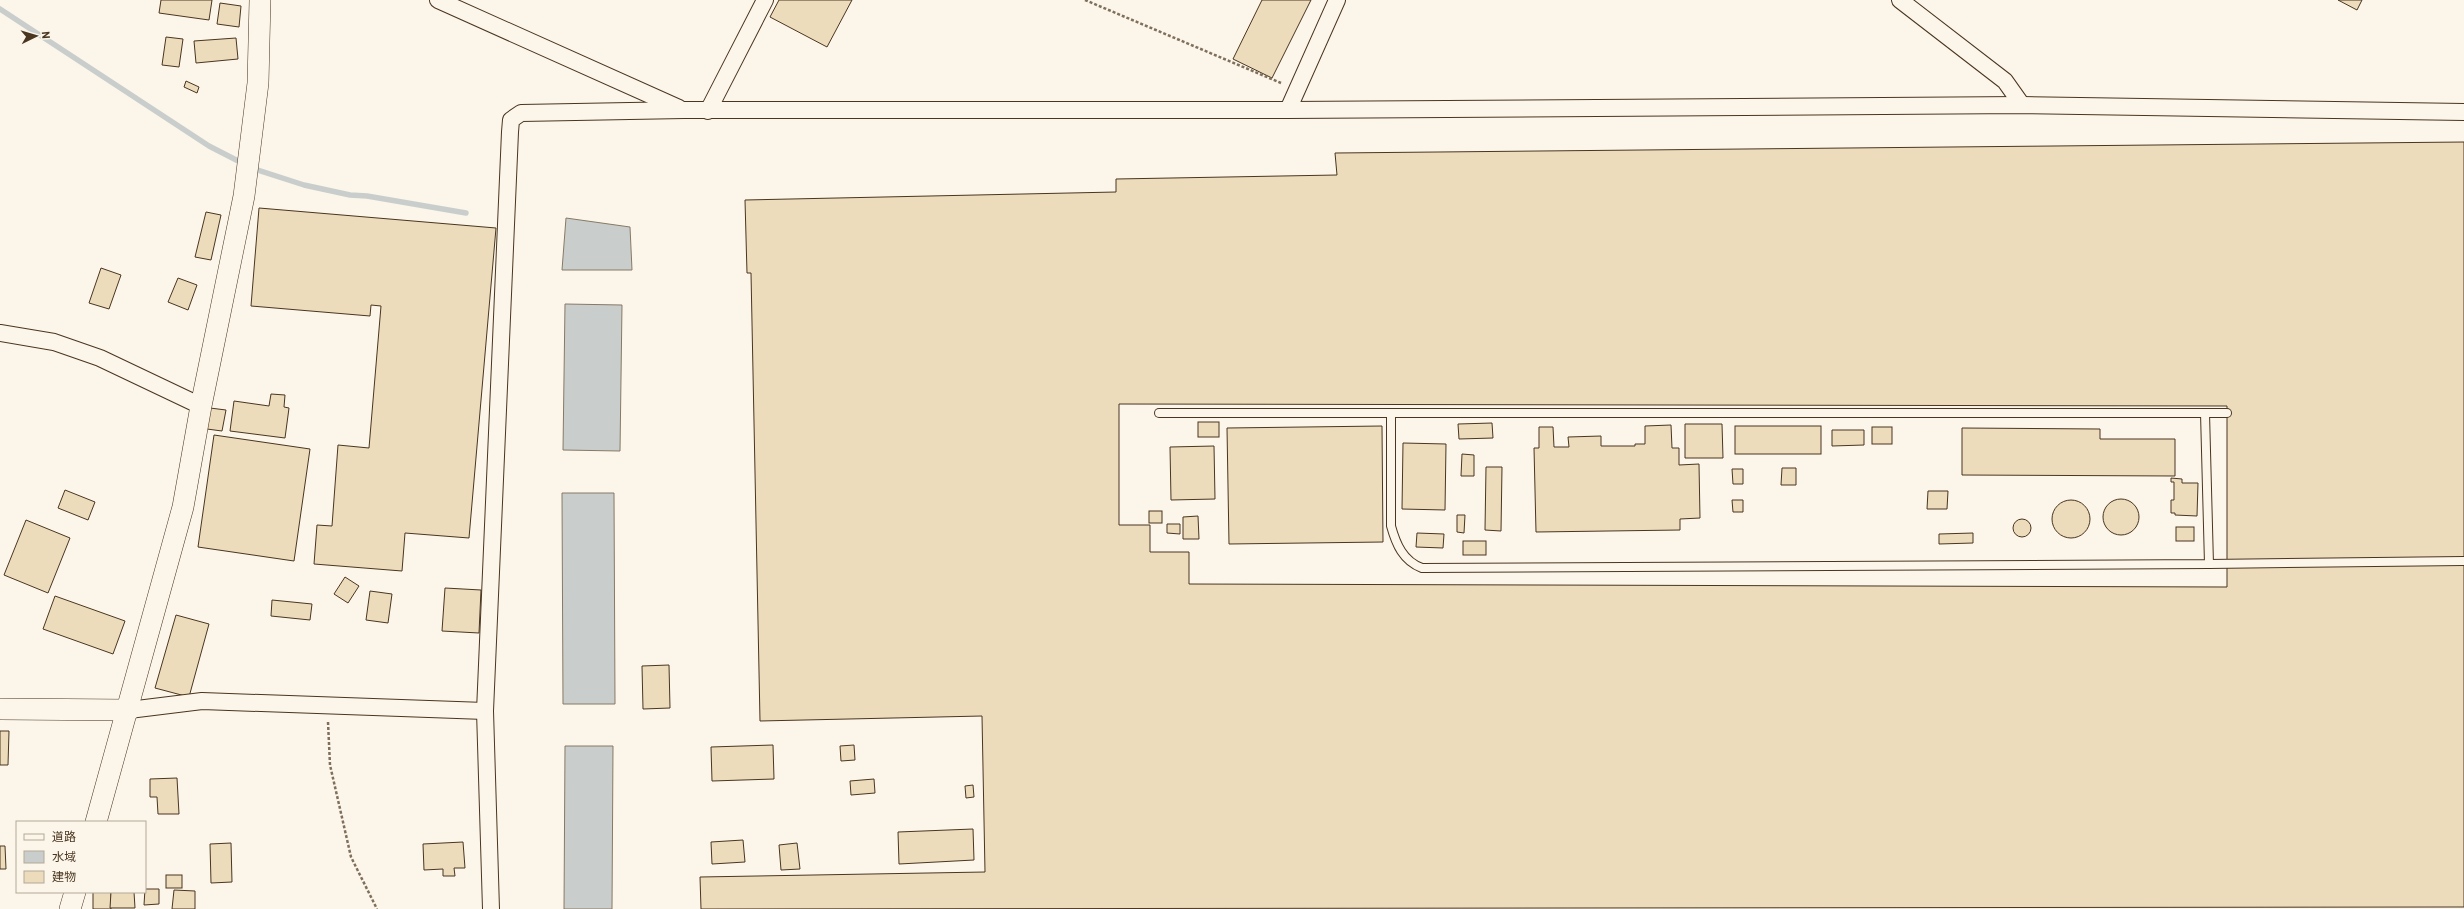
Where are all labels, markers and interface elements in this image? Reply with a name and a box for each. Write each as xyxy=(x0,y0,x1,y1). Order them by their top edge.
north arrow xyxy=(16,16,56,56)
text: N xyxy=(40,31,53,39)
legend xyxy=(16,821,146,893)
text: 道路 xyxy=(52,829,76,843)
text: 水域 xyxy=(52,849,76,863)
text: 建物 xyxy=(52,869,76,883)

